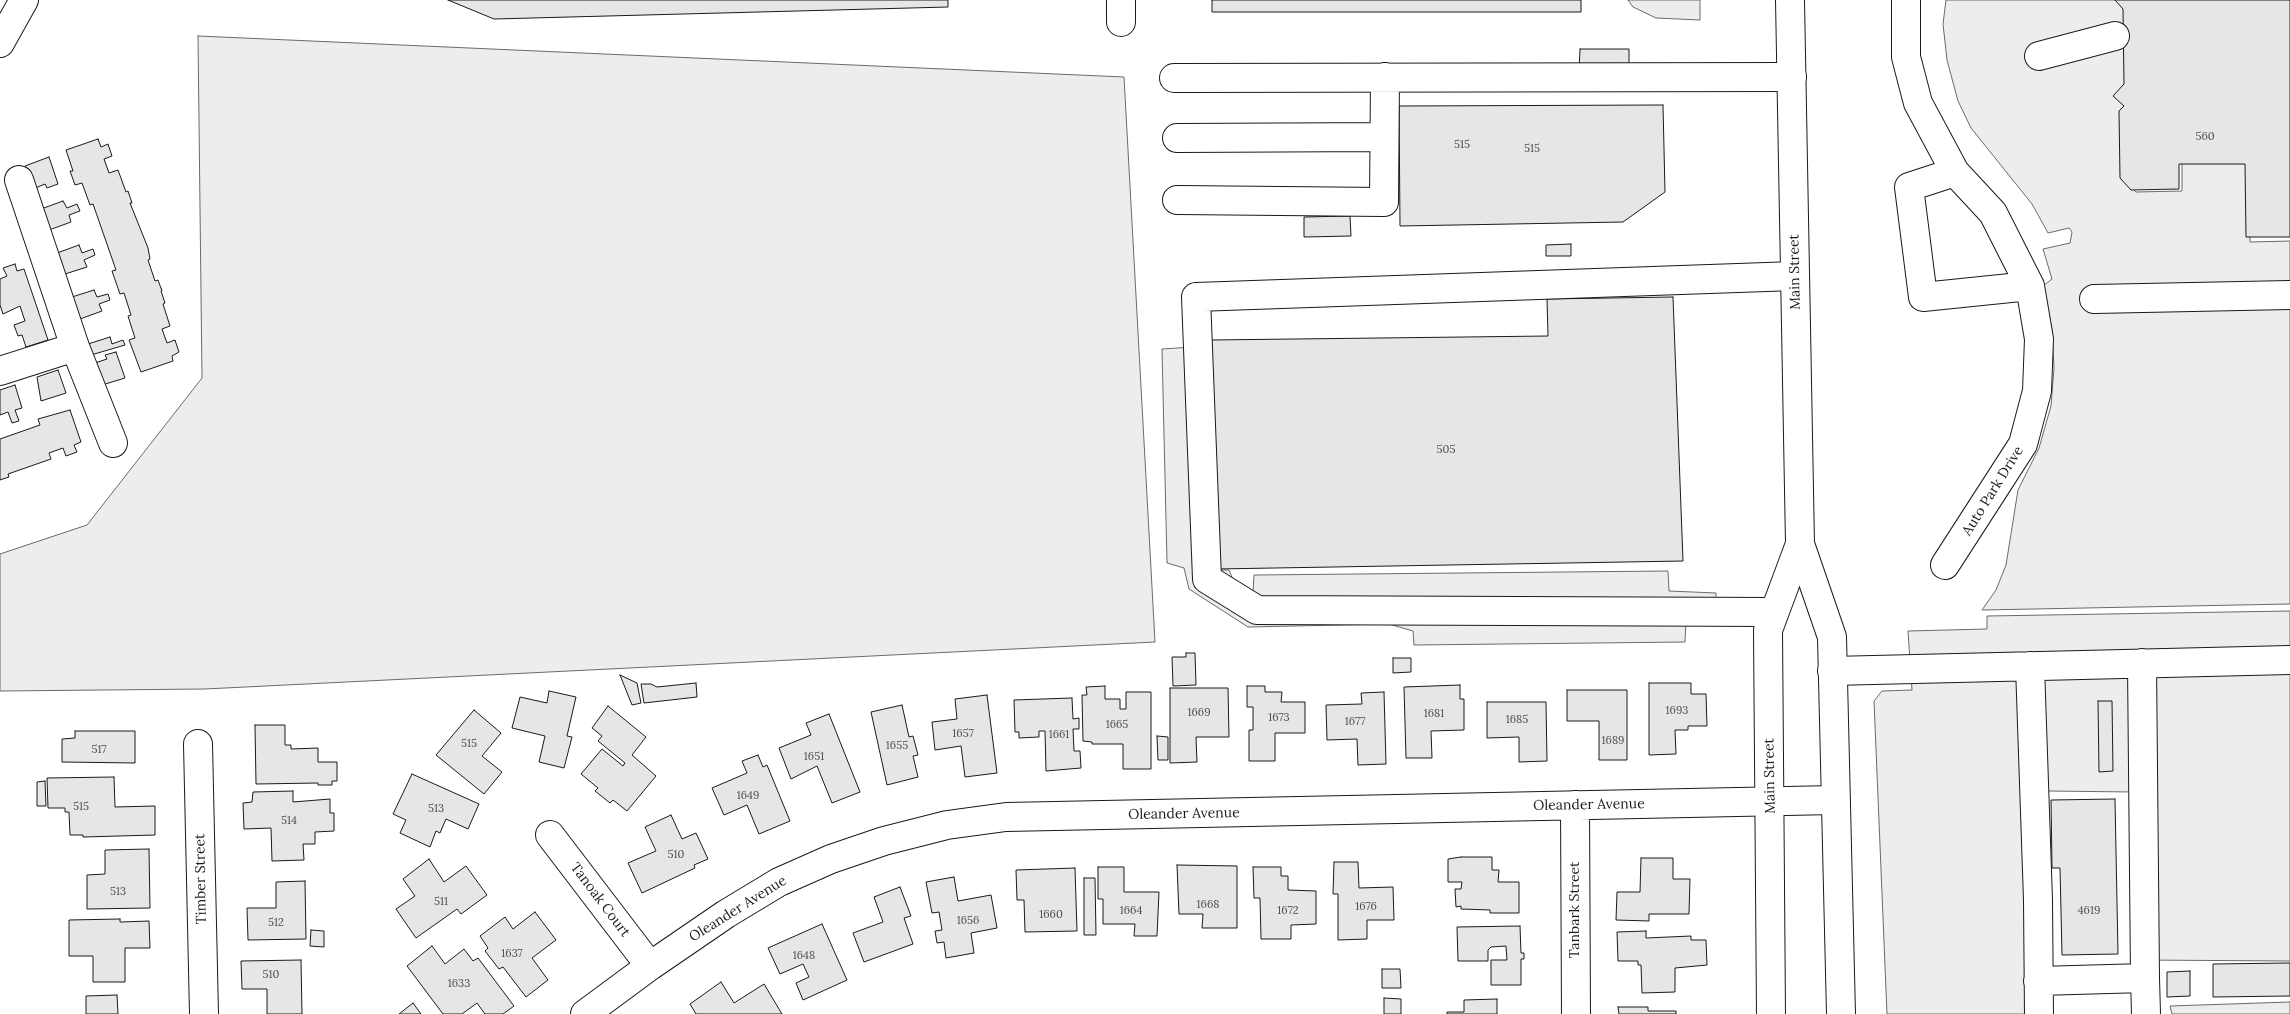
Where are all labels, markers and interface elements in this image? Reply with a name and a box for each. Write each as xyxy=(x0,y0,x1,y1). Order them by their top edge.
house number: 560 xyxy=(2195,130,2215,144)
house number: 515 xyxy=(1454,138,1470,152)
house number: 515 xyxy=(1524,142,1540,156)
street label: Main Street xyxy=(1786,234,1804,310)
house number: 505 xyxy=(1437,443,1455,457)
street label: Auto Park Drive xyxy=(1959,443,2027,539)
house number: 1693 xyxy=(1666,704,1688,718)
house number: 1669 xyxy=(1187,706,1211,720)
house number: 1681 xyxy=(1424,707,1444,721)
house number: 1673 xyxy=(1268,711,1290,725)
house number: 1685 xyxy=(1506,713,1528,727)
house number: 1677 xyxy=(1345,715,1365,729)
house number: 1665 xyxy=(1106,718,1128,732)
house number: 1657 xyxy=(952,727,974,741)
house number: 1661 xyxy=(1049,728,1069,742)
house number: 1689 xyxy=(1602,734,1624,748)
house number: 515 xyxy=(461,737,477,751)
street label: Main Street xyxy=(1761,738,1779,814)
house number: 1655 xyxy=(886,739,908,753)
house number: 517 xyxy=(91,743,107,757)
house number: 1651 xyxy=(804,750,824,764)
house number: 1649 xyxy=(737,789,759,803)
street label: Oleander Avenue xyxy=(1533,796,1645,814)
house number: 515 xyxy=(73,800,89,814)
house number: 513 xyxy=(428,802,444,816)
street label: Oleander Avenue xyxy=(1128,805,1240,823)
house number: 514 xyxy=(281,814,297,828)
street label: Timber Street xyxy=(192,834,210,924)
house number: 510 xyxy=(668,848,684,862)
street label: Tanoak Court xyxy=(567,859,633,941)
street label: Tanbark Street xyxy=(1567,862,1583,958)
street label: Oleander Avenue xyxy=(686,872,790,946)
house number: 513 xyxy=(110,885,126,899)
house number: 511 xyxy=(434,895,448,909)
house number: 1668 xyxy=(1197,898,1219,912)
house number: 1676 xyxy=(1355,900,1377,914)
house number: 1664 xyxy=(1120,904,1142,918)
house number: 1672 xyxy=(1277,904,1299,918)
house number: 4619 xyxy=(2078,904,2100,918)
house number: 1660 xyxy=(1039,908,1063,922)
house number: 1656 xyxy=(957,914,979,928)
house number: 512 xyxy=(268,916,284,930)
house number: 1637 xyxy=(501,947,523,961)
house number: 1648 xyxy=(793,949,815,963)
house number: 510 xyxy=(263,968,279,982)
house number: 1633 xyxy=(448,977,470,991)

